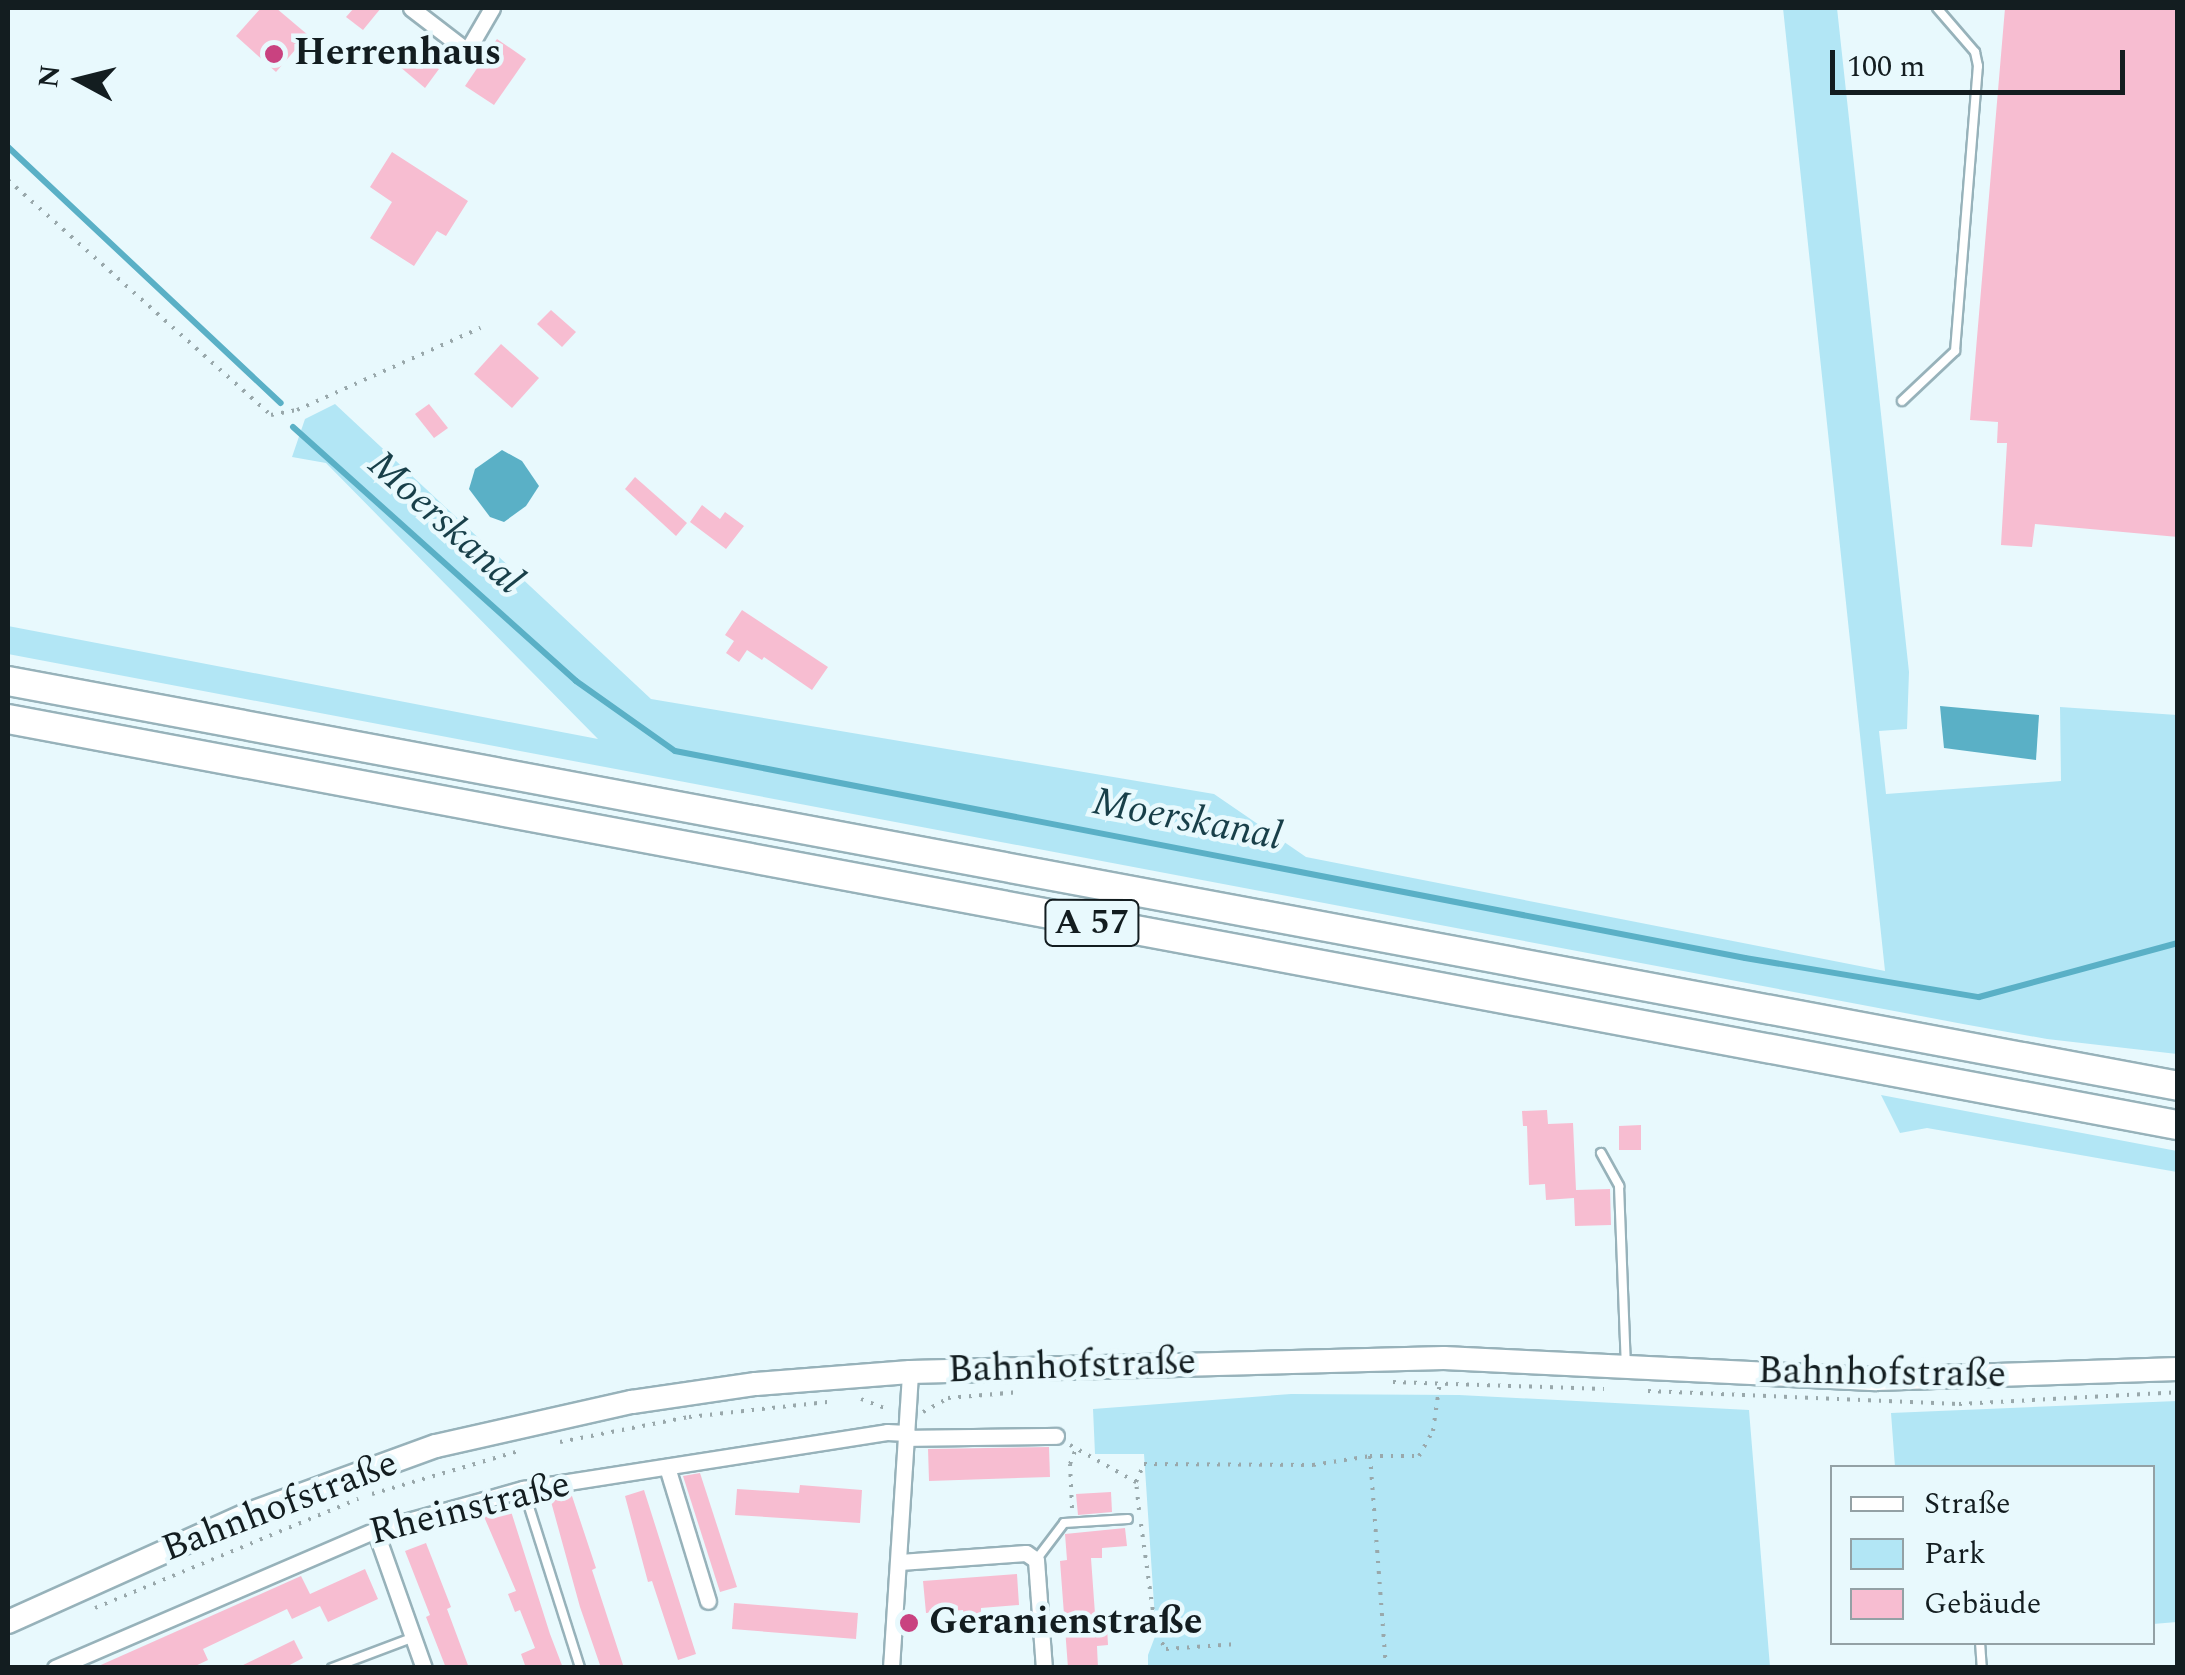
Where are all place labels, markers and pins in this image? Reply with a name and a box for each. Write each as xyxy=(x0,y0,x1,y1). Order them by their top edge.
place label: Herrenhaus xyxy=(294,31,501,77)
marker: Herrenhaus xyxy=(263,43,285,65)
place label: Geranienstraße xyxy=(929,1600,1203,1646)
marker: Geranienstraße xyxy=(898,1612,920,1634)

